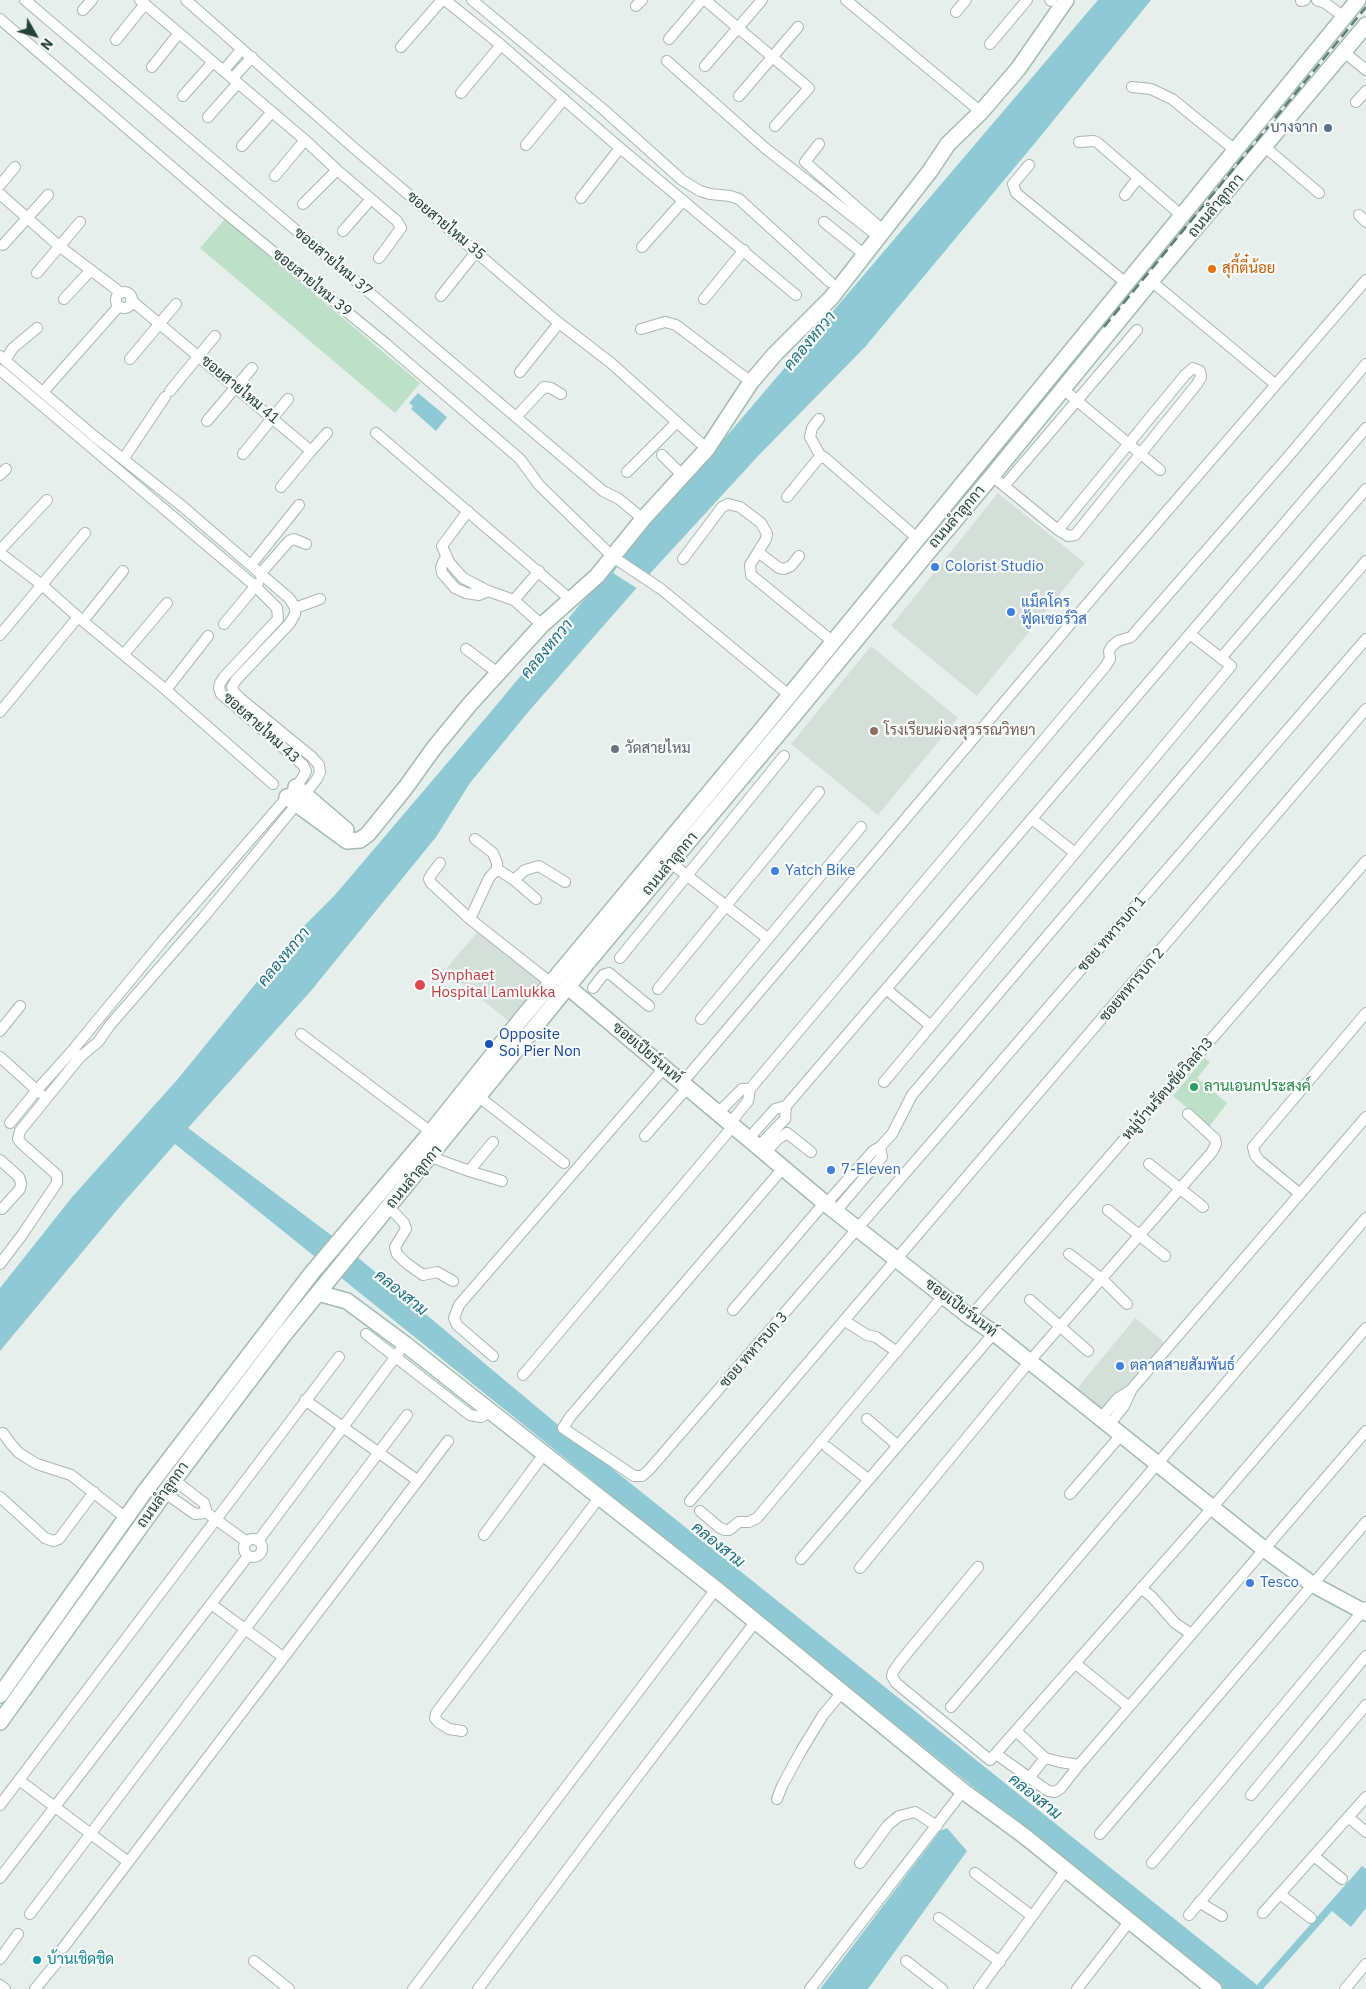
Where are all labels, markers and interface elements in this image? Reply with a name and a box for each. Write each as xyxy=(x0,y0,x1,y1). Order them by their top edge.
north arrow xyxy=(10,10,60,60)
text: N xyxy=(37,35,57,54)
place label: บางจาก xyxy=(1270,119,1318,137)
marker: บางจาก xyxy=(1322,122,1334,134)
street label: ถนนลำลูกกา xyxy=(1184,171,1248,241)
street label: ซอยสายไหม 35 xyxy=(403,188,489,264)
street label: ซอยสายไหม 37 xyxy=(290,224,376,300)
street label: ซอยสายไหม 39 xyxy=(269,245,355,321)
place label: สุกี้ตี๋น้อย xyxy=(1222,260,1275,278)
marker: สุกี้ตี๋น้อย xyxy=(1206,263,1218,275)
water label: คลองหกวา xyxy=(780,308,840,374)
street label: ซอยสายไหม 41 xyxy=(197,352,283,428)
street label: ถนนลำลูกกา xyxy=(925,482,989,552)
place label: Colorist Studio xyxy=(945,558,1044,576)
marker: Colorist Studio xyxy=(929,561,941,573)
place label: แม็คโคร ฟู้ดเซอร์วิส xyxy=(1021,594,1087,629)
marker: แม็คโคร ฟู้ดเซอร์วิส xyxy=(1005,606,1017,618)
water label: คลองหกวา xyxy=(517,616,577,682)
street label: ซอยสายไหม 43 xyxy=(219,689,303,767)
place label: โรงเรียนผ่องสุวรรณวิทยา xyxy=(884,722,1035,740)
marker: โรงเรียนผ่องสุวรรณวิทยา xyxy=(868,725,880,737)
place label: วัดสายไหม xyxy=(625,740,691,758)
marker: วัดสายไหม xyxy=(609,743,621,755)
street label: ถนนลำลูกกา xyxy=(638,829,702,899)
place label: Yatch Bike xyxy=(785,862,855,880)
marker: Yatch Bike xyxy=(769,865,781,877)
street label: ซอย ทหารบก 1 xyxy=(1074,892,1150,976)
water label: คลองหกวา xyxy=(254,924,314,990)
street label: ซอยทหารบก 2 xyxy=(1096,944,1168,1026)
place label: Synphaet Hospital Lamlukka xyxy=(431,967,556,1002)
marker: Synphaet Hospital Lamlukka xyxy=(413,978,427,992)
street label: ซอยเปียร์นนท์ xyxy=(608,1018,686,1088)
place label: Opposite Soi Pier Non xyxy=(499,1026,581,1061)
street label: หมู่บ้านรัตนชัยวิลล่า3 xyxy=(1118,1034,1218,1144)
marker: Opposite Soi Pier Non xyxy=(483,1038,495,1050)
place label: ลานเอนกประสงค์ xyxy=(1204,1078,1311,1096)
marker: ลานเอนกประสงค์ xyxy=(1188,1081,1200,1093)
street label: ถนนลำลูกกา xyxy=(382,1142,446,1212)
place label: 7-Eleven xyxy=(841,1161,901,1179)
marker: 7-Eleven xyxy=(825,1164,837,1176)
water label: คลองสาม xyxy=(371,1266,431,1320)
street label: ซอยเปียร์นนท์ xyxy=(921,1275,1001,1341)
street label: ซอย ทหารบก 3 xyxy=(716,1308,792,1392)
place label: ตลาดสายสัมพันธ์ xyxy=(1130,1357,1235,1375)
marker: ตลาดสายสัมพันธ์ xyxy=(1114,1360,1126,1372)
street label: ถนนลำลูกกา xyxy=(133,1459,193,1531)
water label: คลองสาม xyxy=(688,1518,748,1572)
place label: Tesco xyxy=(1260,1574,1299,1592)
marker: Tesco xyxy=(1244,1577,1256,1589)
water label: คลองสาม xyxy=(1005,1770,1065,1824)
place label: บ้านเชิดชิด xyxy=(47,1951,114,1969)
marker: บ้านเชิดชิด xyxy=(31,1954,43,1966)

